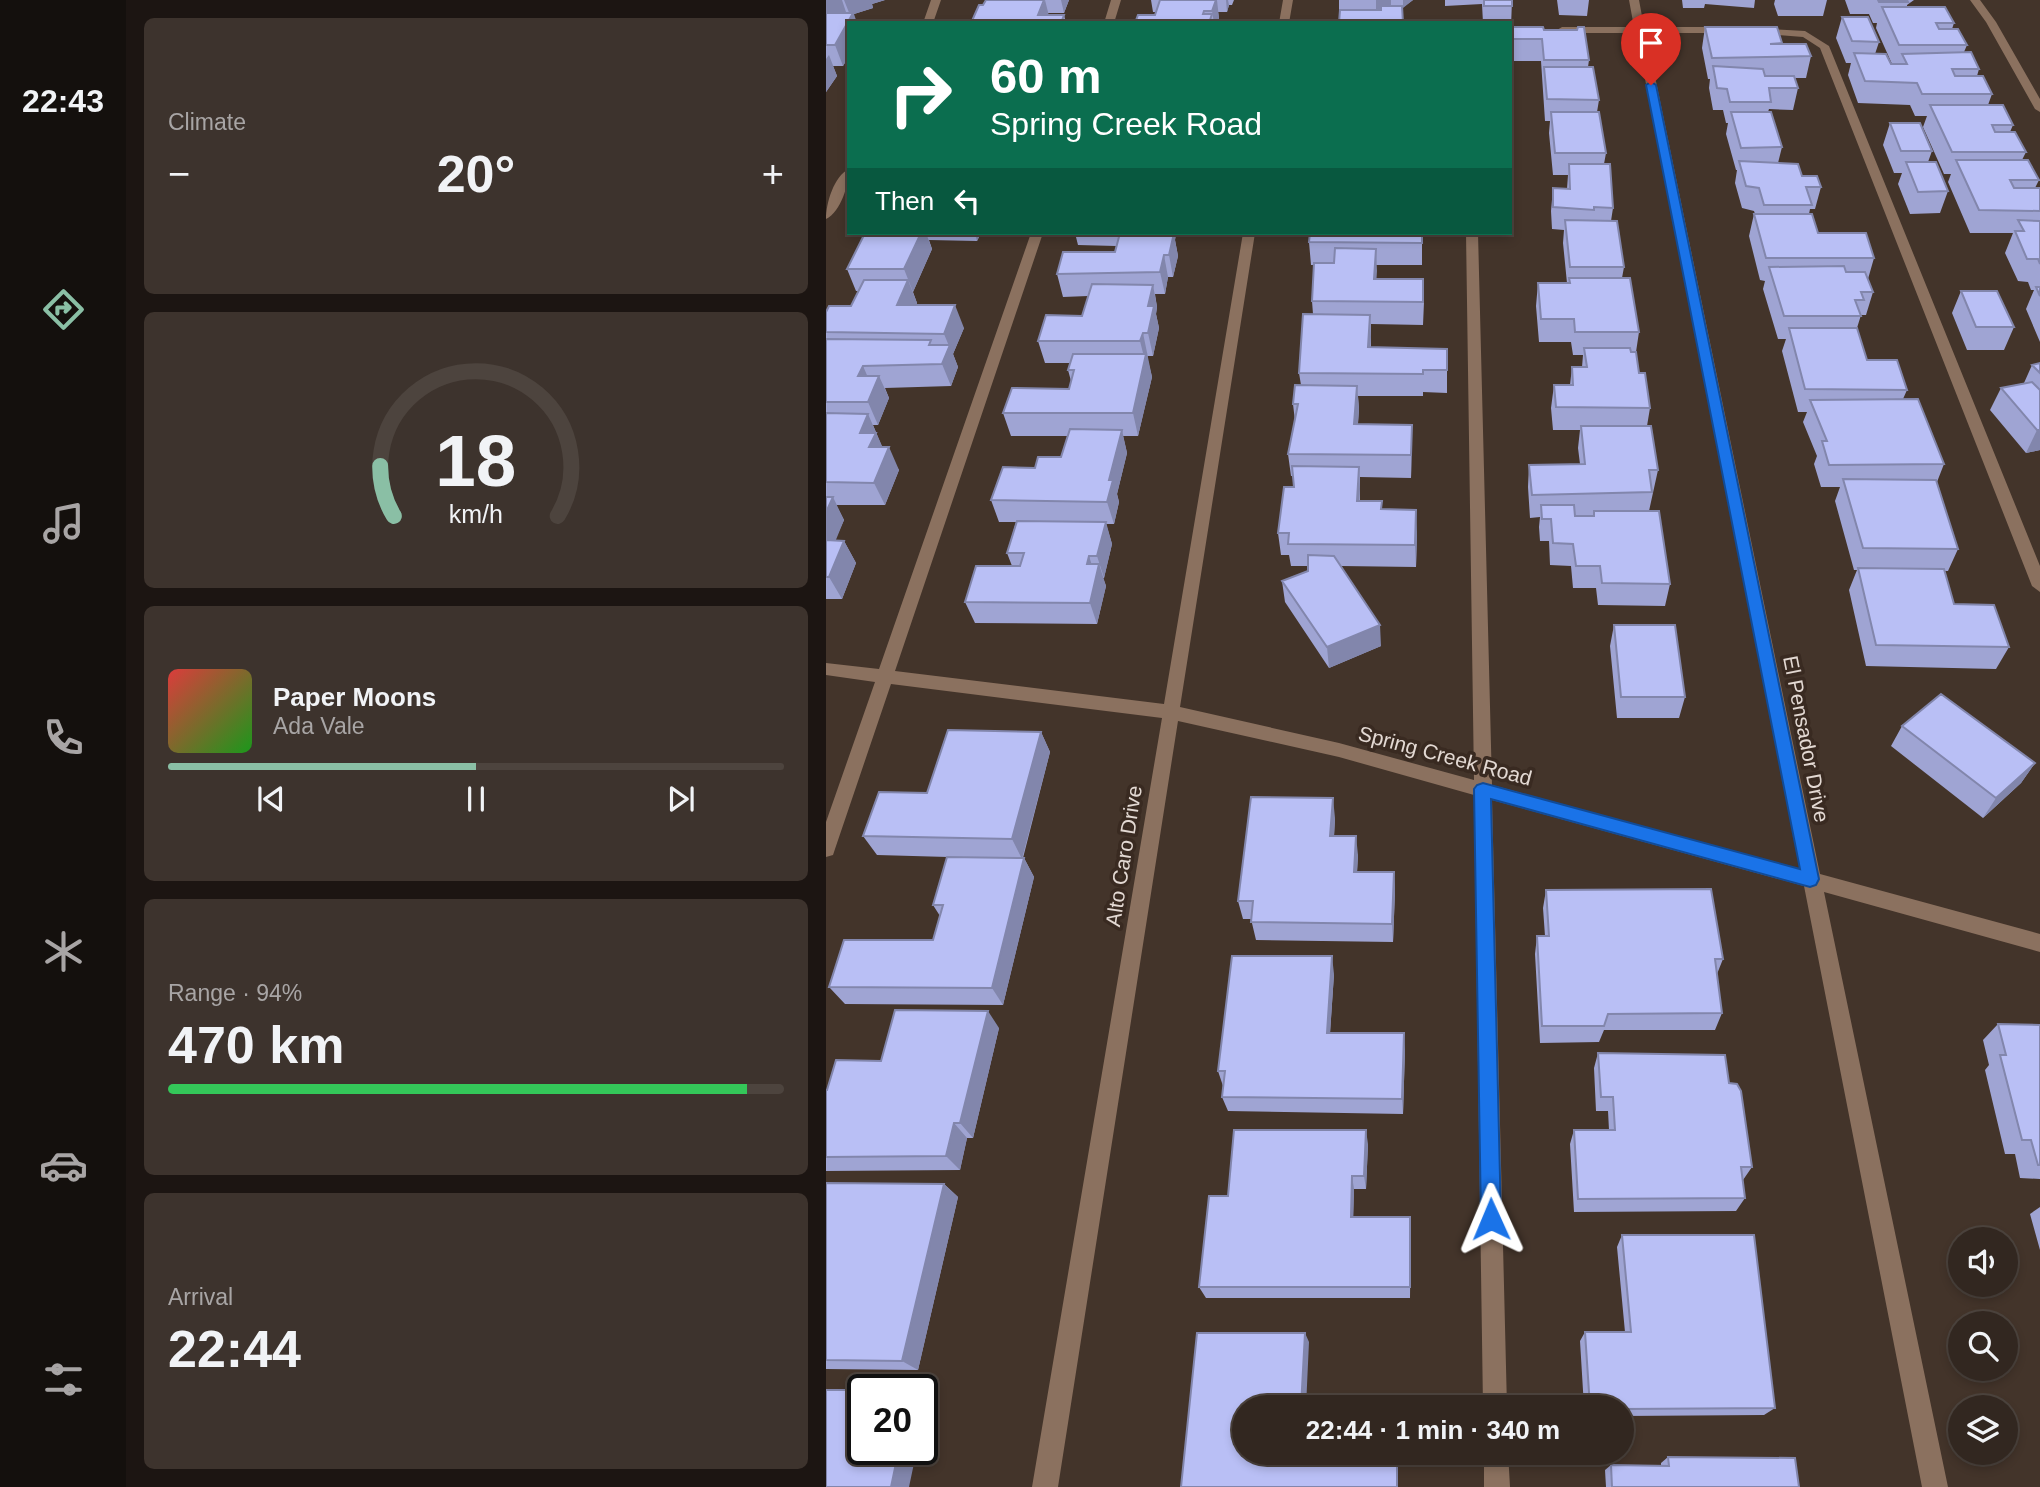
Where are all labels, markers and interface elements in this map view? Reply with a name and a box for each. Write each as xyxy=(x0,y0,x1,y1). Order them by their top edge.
pin xyxy=(1621,13,1681,85)
icon: arrive xyxy=(1632,24,1670,62)
icon: right xyxy=(875,49,966,140)
text: 60 m xyxy=(990,49,1102,103)
text: 22:43 xyxy=(22,83,104,119)
text: Spring Creek Road xyxy=(990,106,1262,142)
text: Climate xyxy=(168,109,246,135)
text: 20° xyxy=(437,145,515,203)
text: − xyxy=(168,153,190,195)
text: + xyxy=(762,153,784,195)
icon: left xyxy=(948,182,986,220)
text: Then xyxy=(875,186,934,216)
icon: directions xyxy=(39,285,88,334)
text: 18 xyxy=(436,420,516,501)
icon: music xyxy=(39,499,88,548)
text: km/h xyxy=(449,499,503,527)
street label: El Pensador Drive xyxy=(1779,654,1834,824)
text: Paper Moons xyxy=(273,682,436,712)
icon: phone xyxy=(39,713,88,762)
text: Ada Vale xyxy=(273,713,365,739)
street label: Spring Creek Road xyxy=(1356,721,1534,790)
icon: previous xyxy=(252,780,290,818)
icon: pause xyxy=(457,780,495,818)
icon: next xyxy=(662,780,700,818)
street label: Alto Caro Drive xyxy=(1101,784,1146,928)
icon: climate xyxy=(39,927,88,976)
text: Range · 94% xyxy=(168,980,302,1006)
text: 470 km xyxy=(168,1016,344,1074)
icon: car xyxy=(39,1141,88,1190)
position arrow xyxy=(1454,1182,1528,1256)
map controls xyxy=(1948,1227,2018,1465)
button: sound xyxy=(1948,1227,2018,1297)
text: Arrival xyxy=(168,1284,233,1310)
button: search xyxy=(1948,1311,2018,1381)
text: 22:44 xyxy=(168,1320,301,1378)
icon: filters xyxy=(39,1355,88,1404)
speed limit sign: 20 xyxy=(847,1374,938,1465)
button: layers xyxy=(1948,1395,2018,1465)
text: 22:44 · 1 min · 340 m xyxy=(1306,1415,1560,1445)

